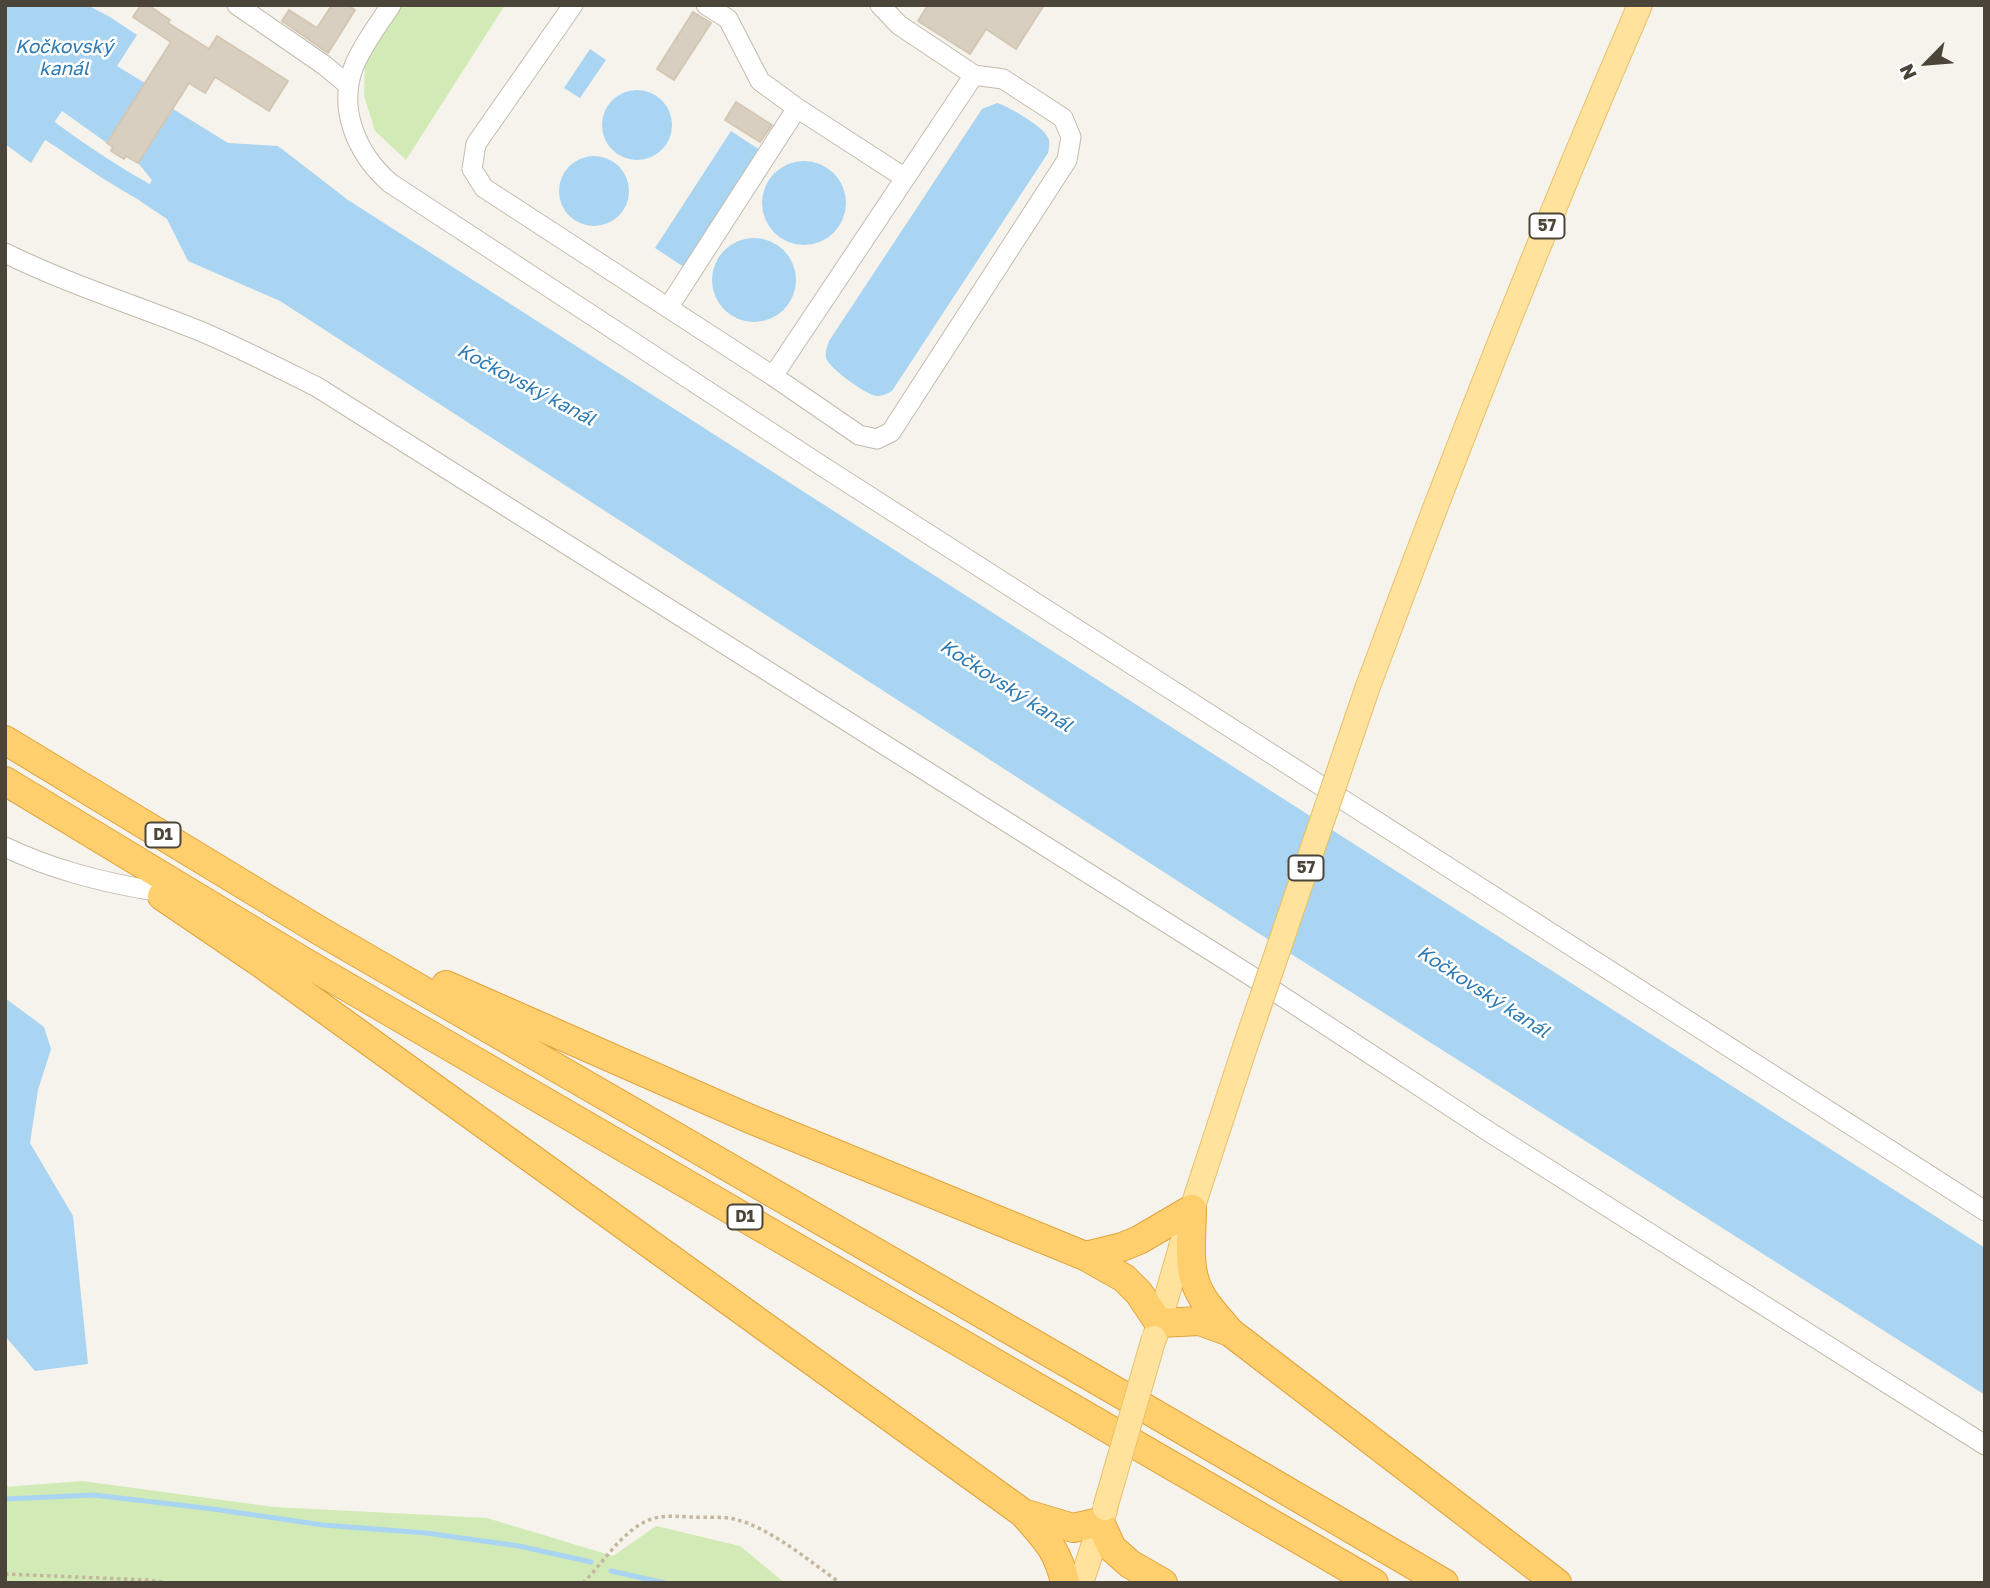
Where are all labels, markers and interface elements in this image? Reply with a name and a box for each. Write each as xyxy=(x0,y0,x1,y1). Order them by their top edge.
north arrow xyxy=(1892,28,1962,98)
water label: Kočkovský kanál xyxy=(15,36,113,80)
text: N xyxy=(1894,61,1921,84)
road number: 57 xyxy=(1530,214,1564,238)
water label: Kočkovský kanál xyxy=(453,339,599,431)
water label: Kočkovský kanál xyxy=(936,635,1076,737)
road number: D1 xyxy=(146,822,180,848)
road number: 57 xyxy=(1288,856,1324,880)
water label: Kočkovský kanál xyxy=(1413,941,1553,1043)
road number: D1 xyxy=(728,1204,762,1230)

